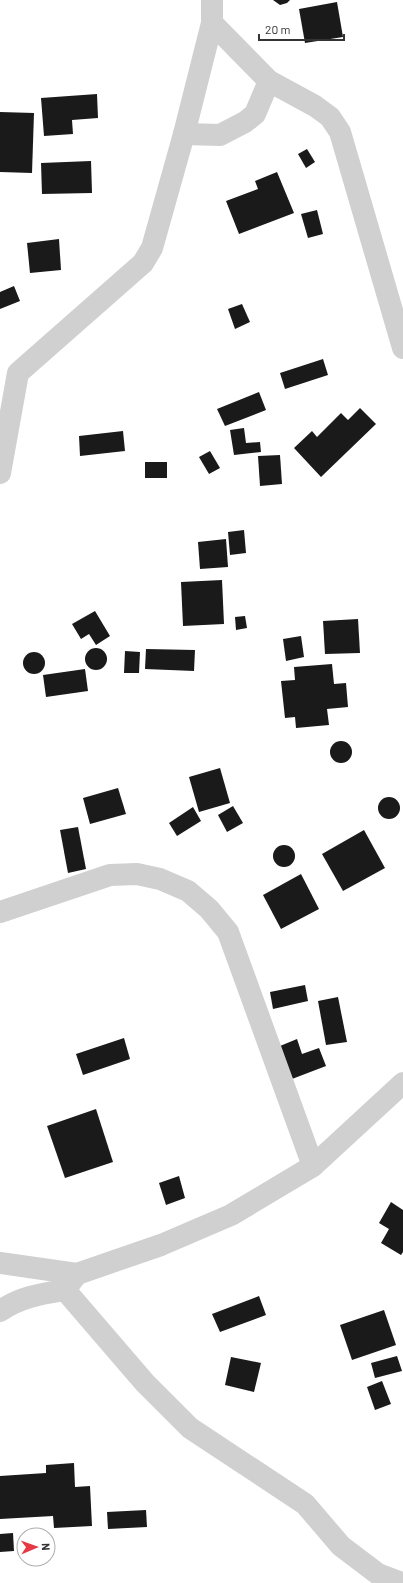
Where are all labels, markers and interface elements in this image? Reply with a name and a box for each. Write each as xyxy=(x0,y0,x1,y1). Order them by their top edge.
scale bar xyxy=(259,16,344,42)
text: 20 m xyxy=(265,22,291,36)
north arrow xyxy=(16,1527,56,1567)
text: N xyxy=(40,1543,53,1551)

